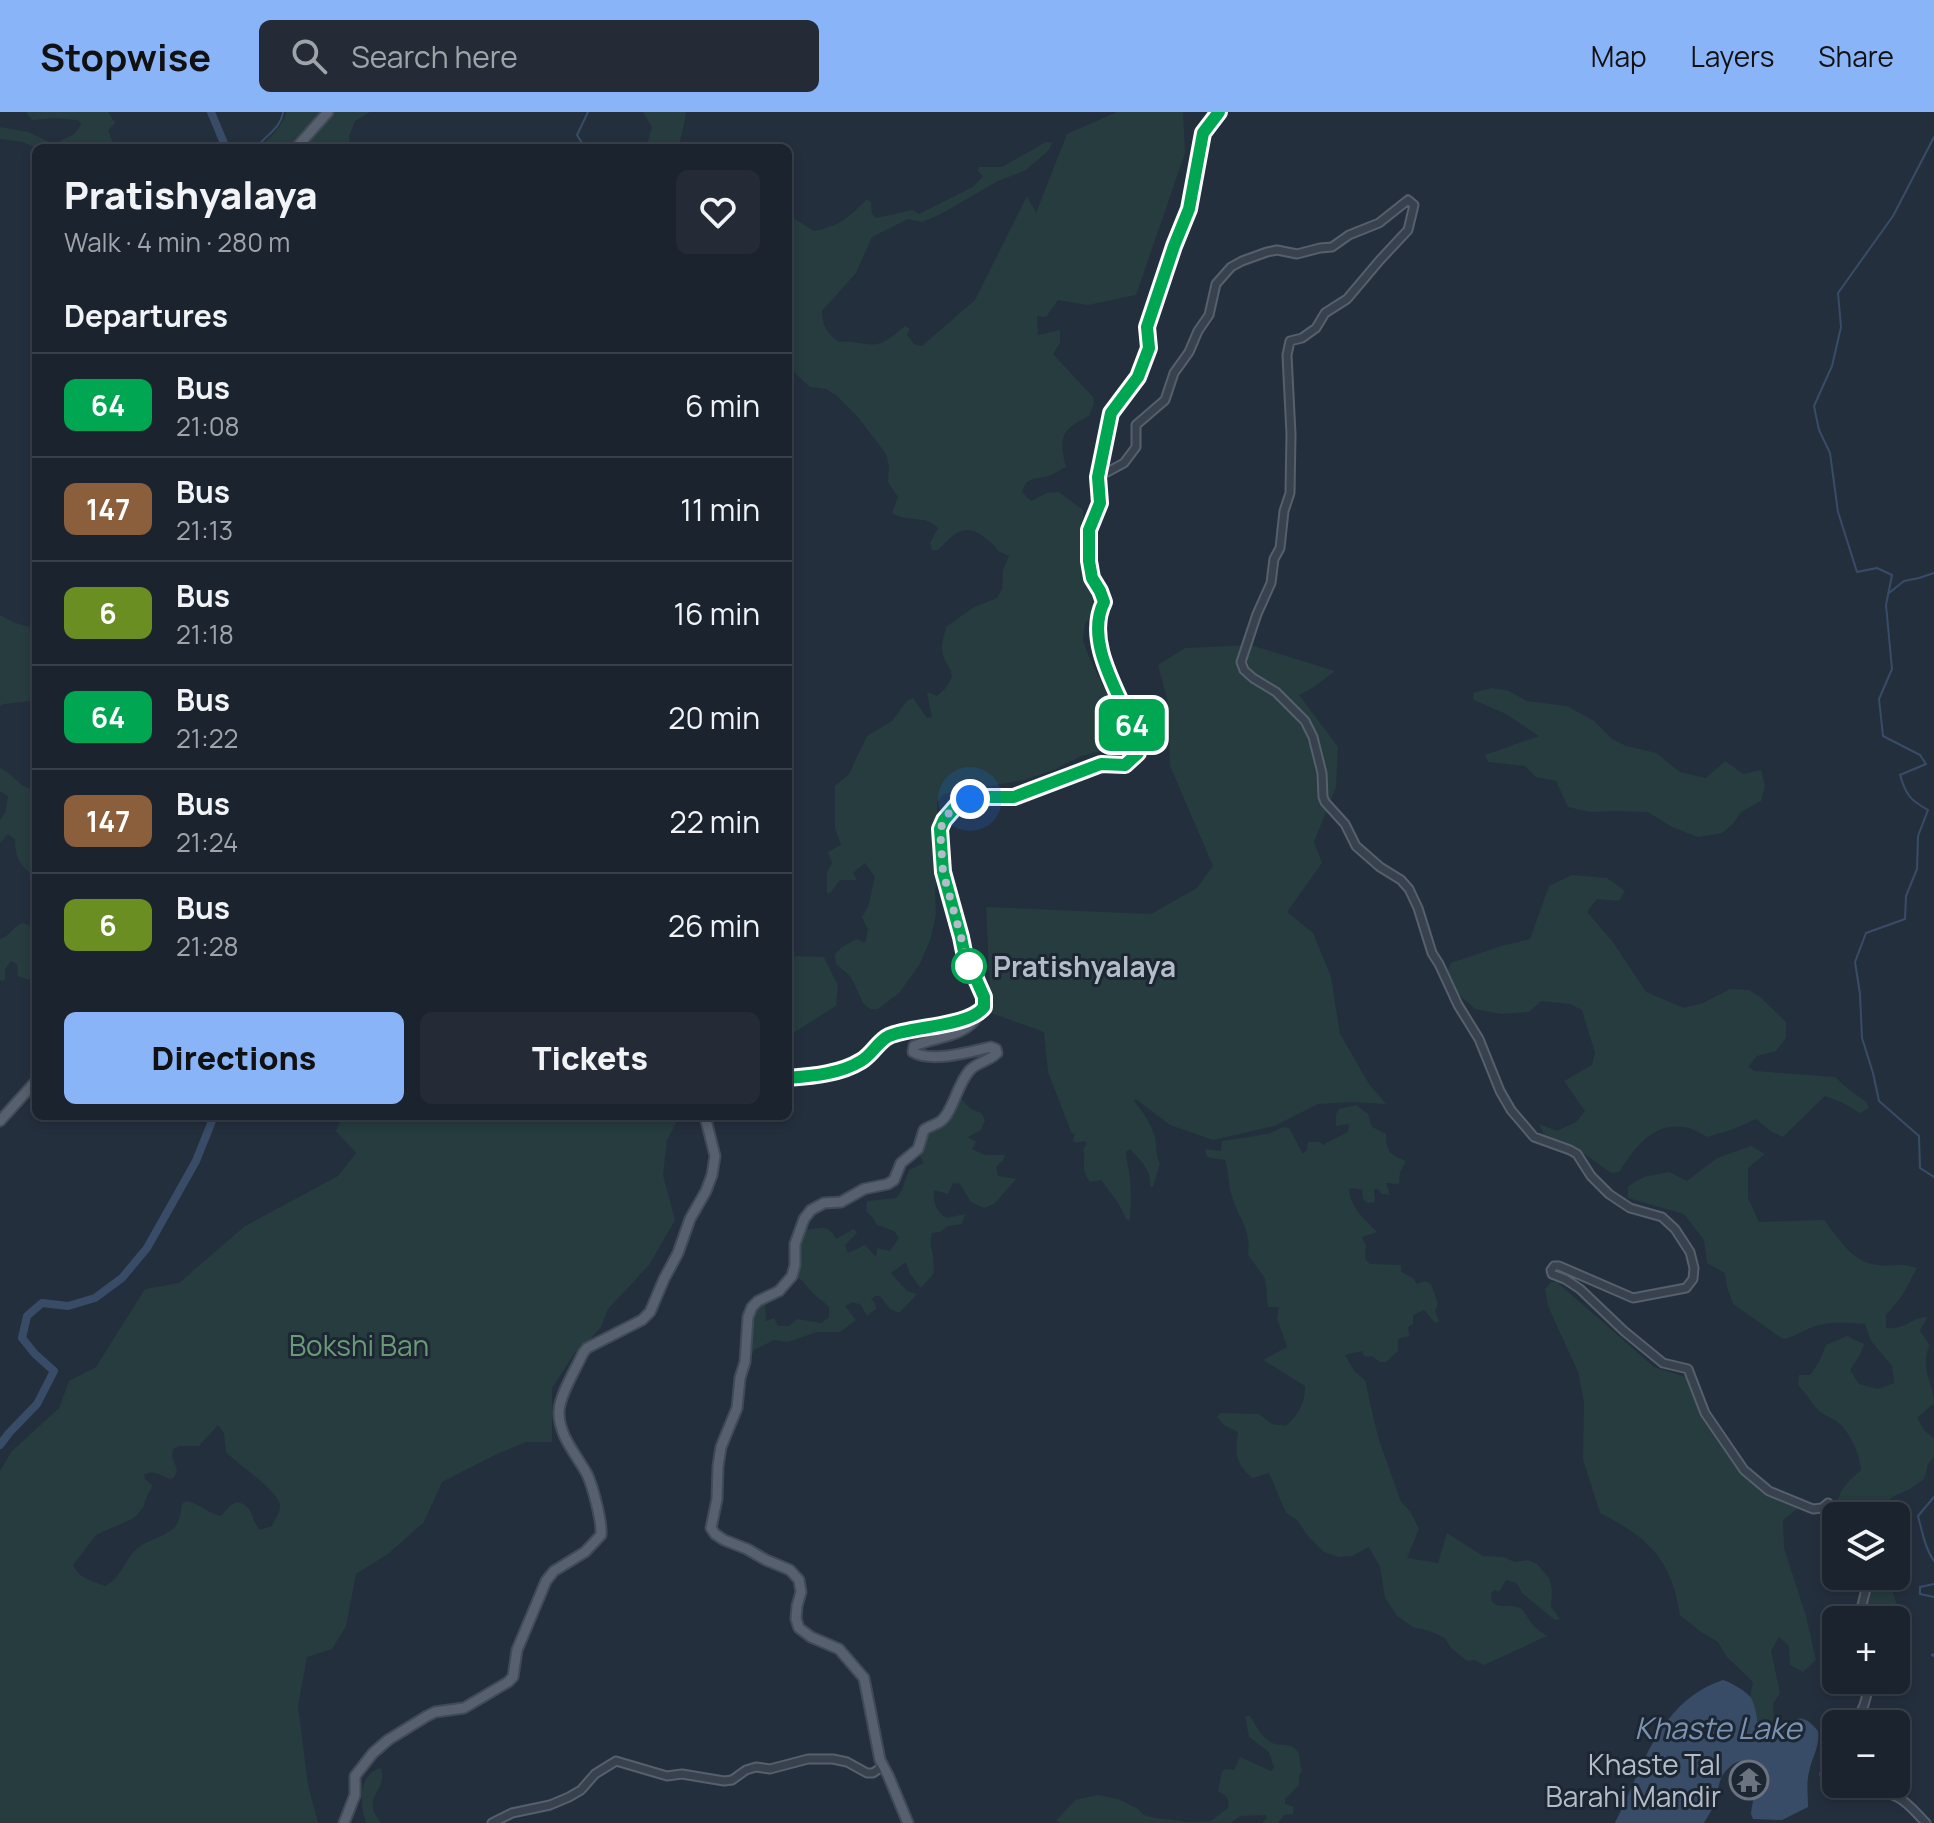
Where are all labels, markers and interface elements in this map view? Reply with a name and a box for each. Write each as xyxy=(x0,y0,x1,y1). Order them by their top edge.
search box xyxy=(259,20,819,92)
text: Stopwise xyxy=(40,30,211,82)
icon: search xyxy=(287,34,331,78)
text: Search here xyxy=(351,36,518,77)
text: Map xyxy=(1591,37,1647,75)
text: Layers xyxy=(1691,37,1774,75)
text: Share xyxy=(1818,37,1894,75)
text: Pratishyalaya xyxy=(64,168,318,220)
button: heart xyxy=(676,170,760,254)
text: Walk · 4 min · 280 m xyxy=(64,224,290,260)
text: Departures xyxy=(64,295,228,336)
text: Bus xyxy=(176,367,230,408)
text: 6 min xyxy=(685,385,760,426)
text: 64 xyxy=(91,386,125,424)
text: 21:08 xyxy=(176,408,240,444)
text: Bus xyxy=(176,471,230,512)
text: 11 min xyxy=(680,489,760,530)
text: 147 xyxy=(86,490,130,528)
text: 21:13 xyxy=(176,512,233,548)
text: Bus xyxy=(176,575,230,616)
text: 16 min xyxy=(673,593,760,634)
text: 6 xyxy=(99,594,117,632)
text: 21:18 xyxy=(176,616,234,652)
text: Bus xyxy=(176,679,230,720)
text: 20 min xyxy=(668,697,760,738)
text: 64 xyxy=(91,698,125,736)
line badge: 64 xyxy=(1096,699,1168,751)
text: 64 xyxy=(1115,706,1149,744)
text: 21:22 xyxy=(176,720,238,756)
your location xyxy=(950,779,990,819)
text: Bus xyxy=(176,783,230,824)
text: 22 min xyxy=(670,801,760,842)
text: 147 xyxy=(86,802,130,840)
text: 21:24 xyxy=(176,824,238,860)
text: Bus xyxy=(176,887,230,928)
text: 26 min xyxy=(668,905,760,946)
text: 6 xyxy=(99,906,117,944)
text: 21:28 xyxy=(176,928,239,964)
place label: Pratishyalaya xyxy=(993,947,1176,985)
marker: Pratishyalaya xyxy=(952,949,986,983)
button: Directions xyxy=(64,1012,404,1104)
button: Tickets xyxy=(420,1012,760,1104)
park label: Bokshi Ban xyxy=(289,1326,429,1364)
map controls xyxy=(1822,1502,1910,1798)
button: layers xyxy=(1822,1502,1910,1590)
button: + xyxy=(1822,1606,1910,1694)
water label: Khaste Lake xyxy=(1634,1707,1803,1748)
button: − xyxy=(1822,1710,1910,1798)
place label: Khaste Tal Barahi Mandir xyxy=(1546,1745,1721,1815)
temple icon: Khaste Tal Barahi Mandir xyxy=(1728,1759,1770,1801)

